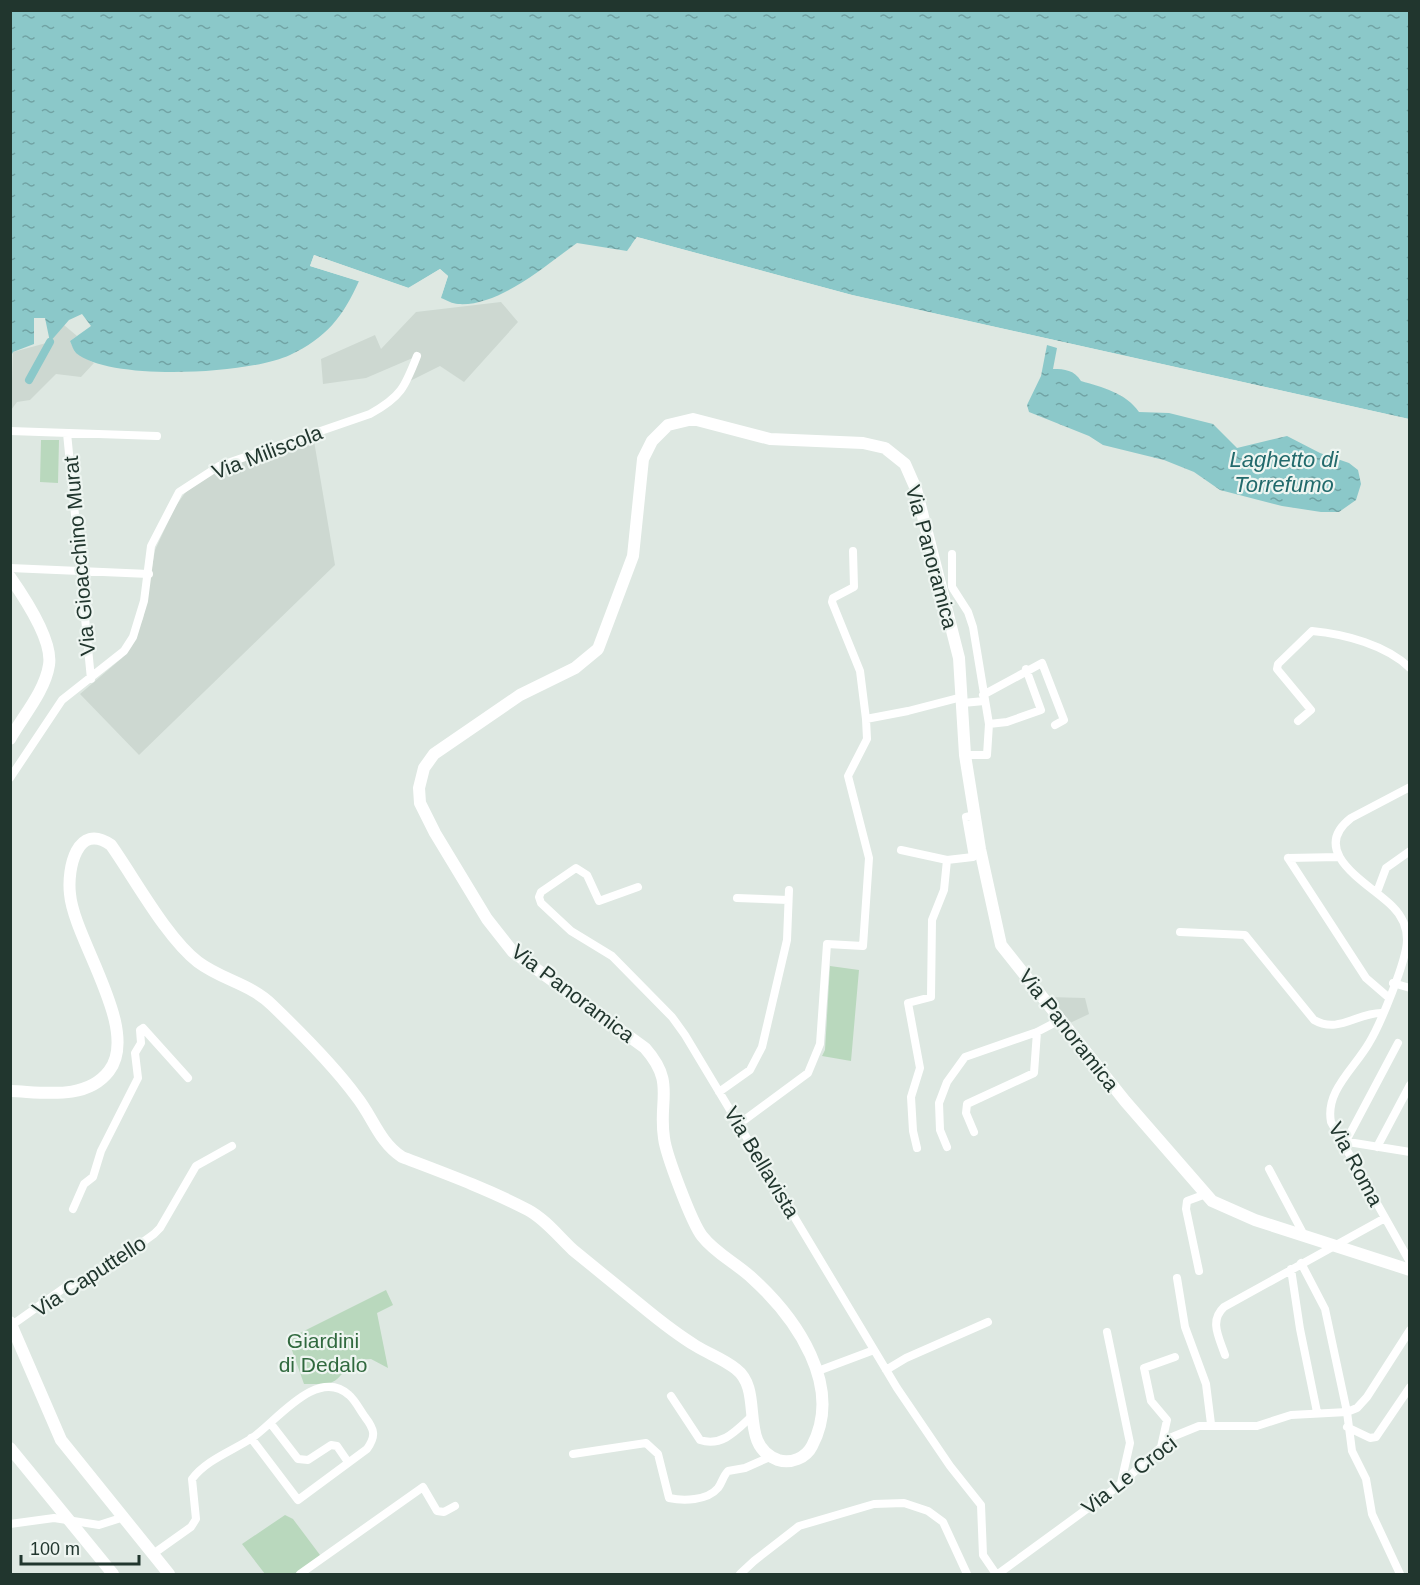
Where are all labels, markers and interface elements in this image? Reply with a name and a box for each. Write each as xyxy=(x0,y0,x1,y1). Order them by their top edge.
street label: Via Miliscola xyxy=(209,420,326,484)
water label: Laghetto di Torrefumo xyxy=(1230,447,1340,497)
street label: Via Gioacchino Murat xyxy=(59,455,99,657)
street label: Via Panoramica xyxy=(902,483,962,632)
street label: Via Panoramica xyxy=(507,939,639,1047)
street label: Via Panoramica xyxy=(1014,965,1124,1096)
street label: Via Bellavista xyxy=(720,1102,804,1222)
street label: Via Roma xyxy=(1324,1118,1388,1210)
street label: Via Caputtello xyxy=(28,1231,150,1321)
park label: Giardini di Dedalo xyxy=(279,1329,367,1376)
street label: Via Le Croci xyxy=(1077,1431,1181,1519)
scale bar xyxy=(21,1528,140,1566)
text: 100 m xyxy=(30,1539,80,1559)

